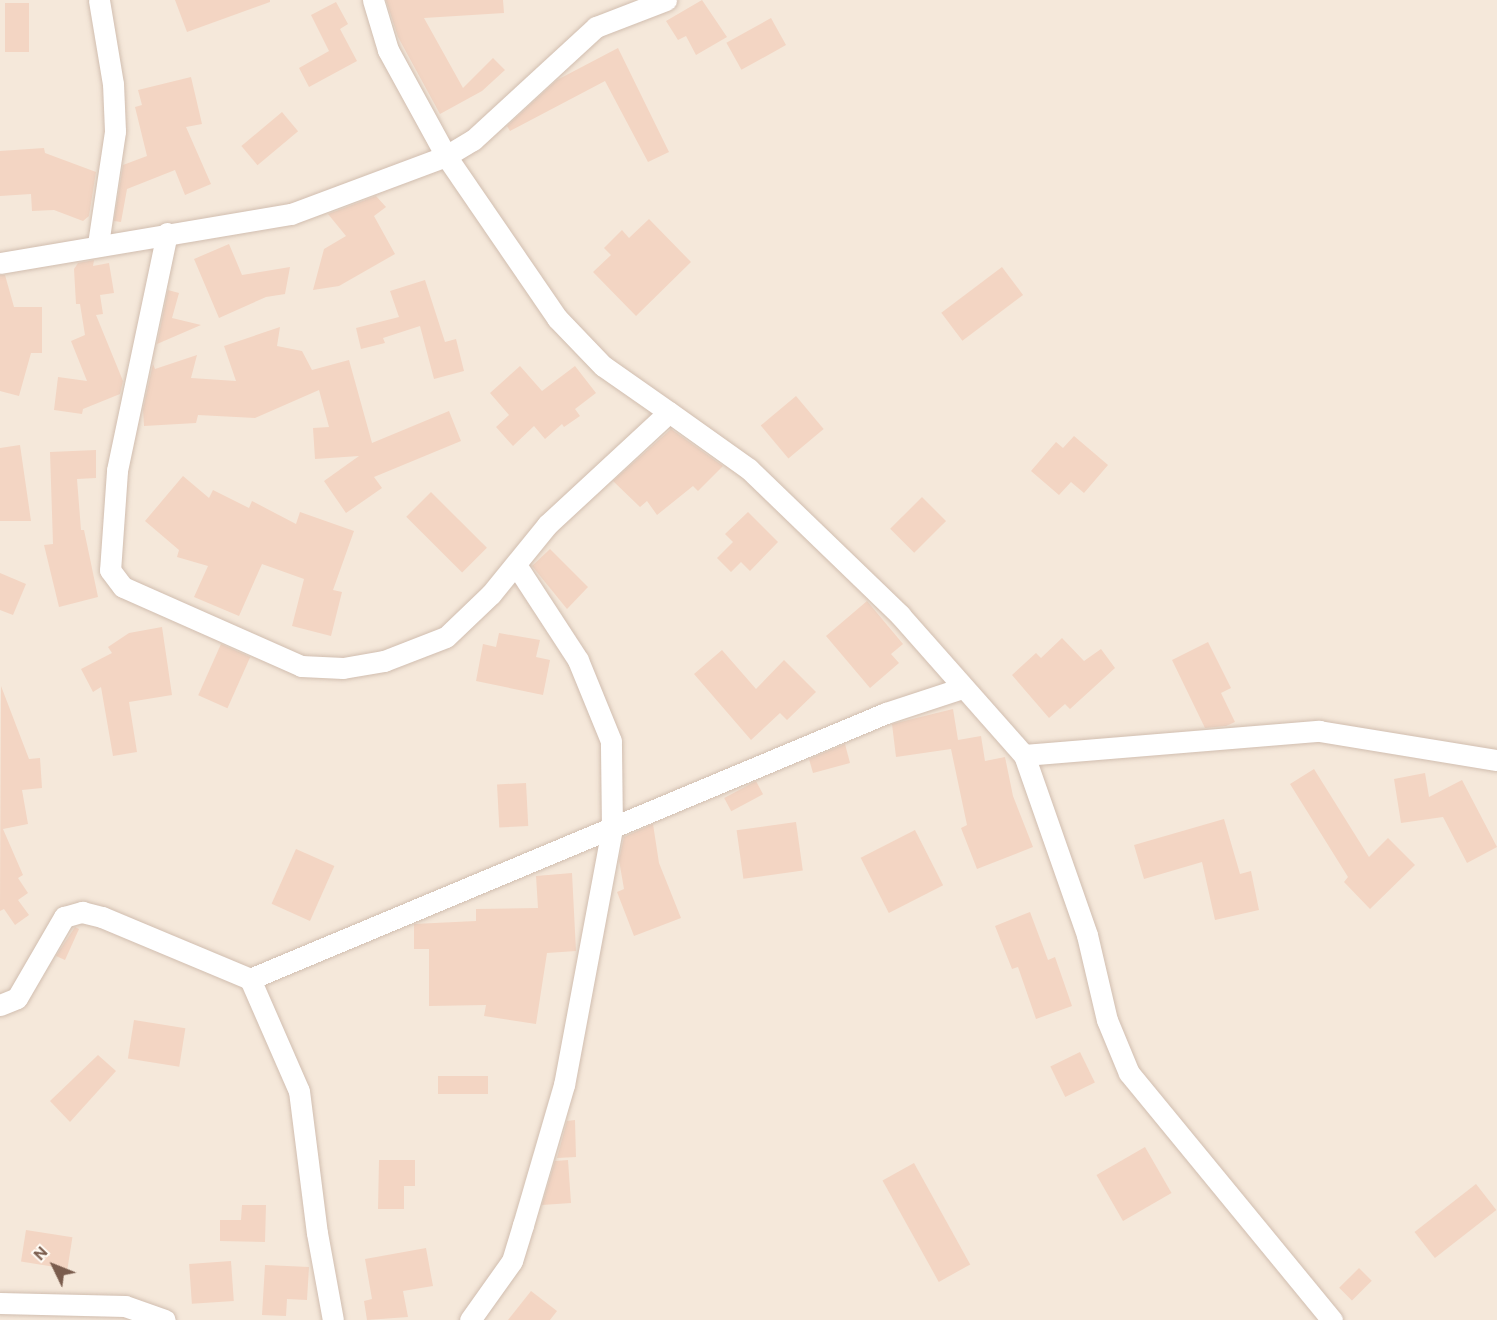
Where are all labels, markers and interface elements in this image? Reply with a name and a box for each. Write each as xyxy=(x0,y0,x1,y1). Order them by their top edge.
north arrow xyxy=(24,1236,84,1296)
text: N xyxy=(29,1242,52,1265)

